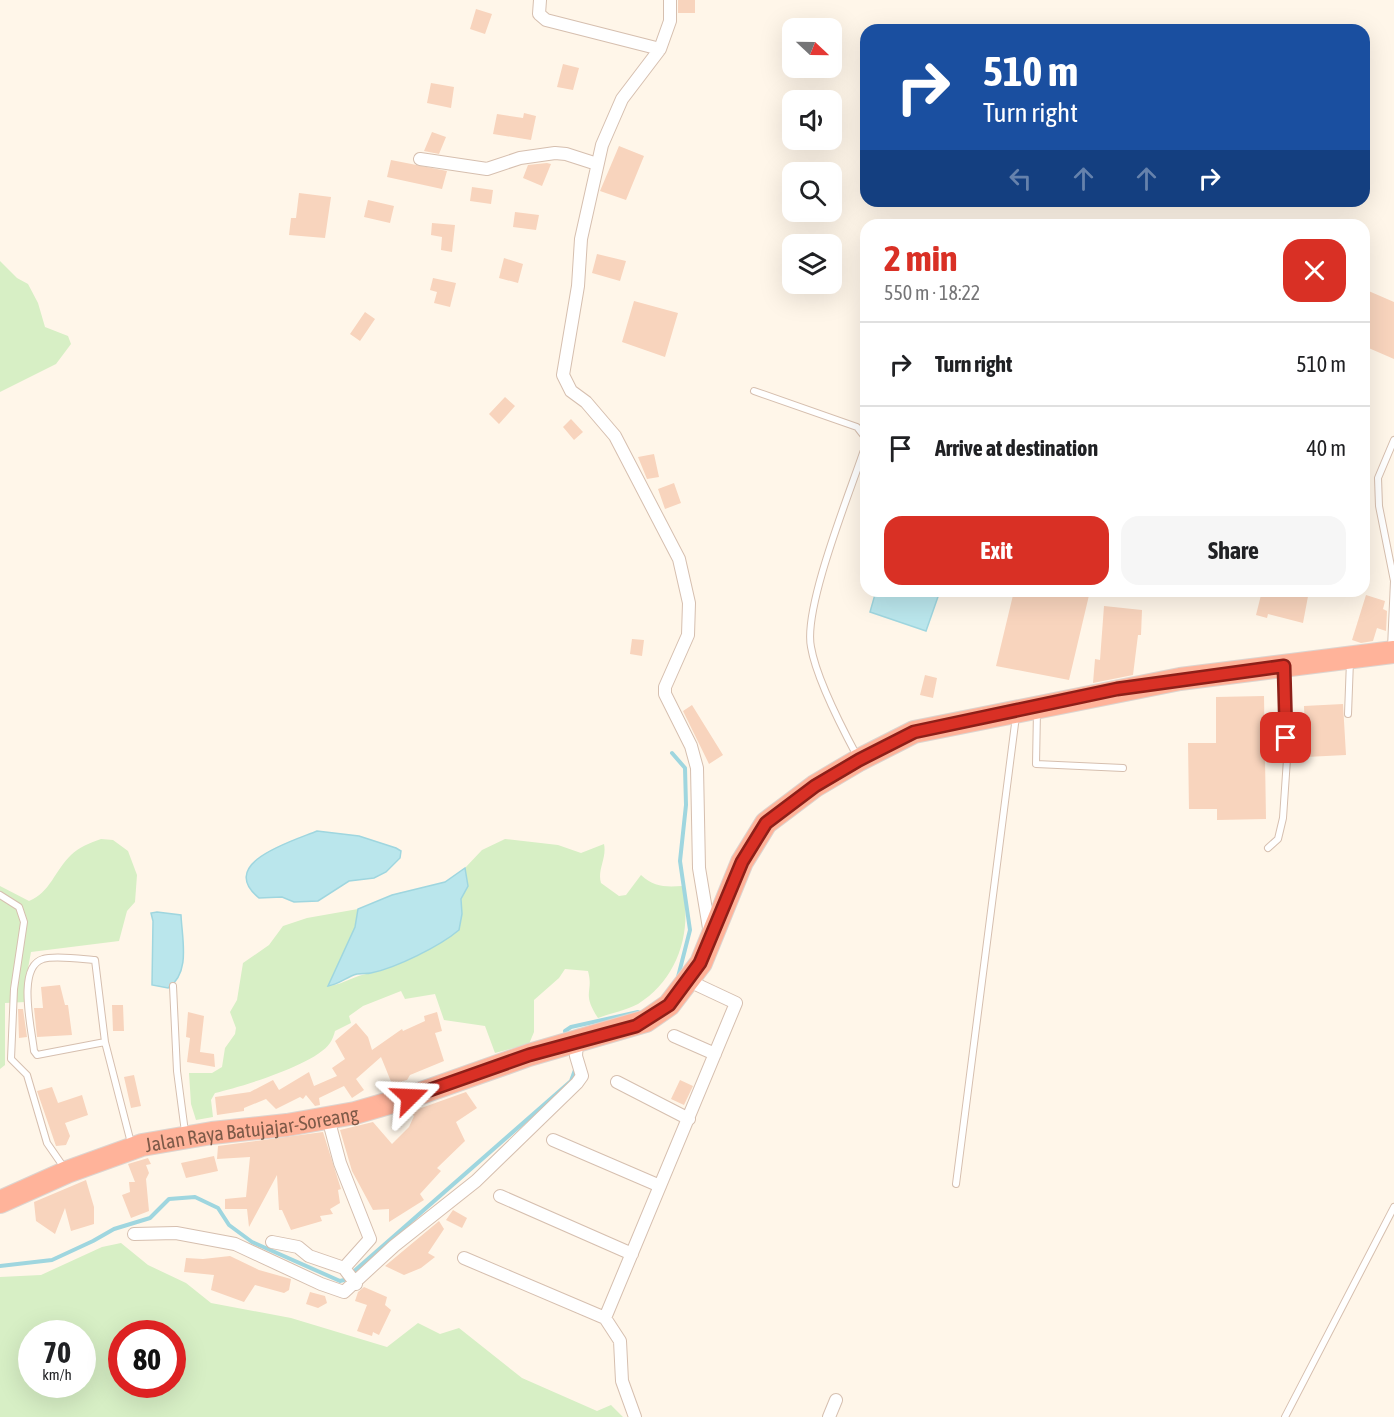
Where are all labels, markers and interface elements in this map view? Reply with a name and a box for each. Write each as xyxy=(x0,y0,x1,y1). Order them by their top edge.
north arrow xyxy=(782,18,842,78)
map controls xyxy=(782,18,842,294)
text: 510 m xyxy=(983,47,1078,95)
icon: right xyxy=(884,48,962,126)
button: sound xyxy=(782,90,842,150)
text: Turn right xyxy=(983,97,1078,128)
button: search xyxy=(782,162,842,222)
icon: left xyxy=(1004,162,1037,195)
icon: ahead xyxy=(1067,162,1100,195)
icon: ahead xyxy=(1130,162,1163,195)
icon: right xyxy=(1193,162,1226,195)
button: layers xyxy=(782,234,842,294)
text: 2 min xyxy=(884,237,958,279)
button: close xyxy=(1283,239,1346,302)
text: 550 m · 18:22 xyxy=(884,281,980,304)
icon: right xyxy=(884,348,917,381)
text: Turn right xyxy=(935,351,1012,377)
text: 510 m xyxy=(1296,351,1346,377)
icon: arrive xyxy=(884,432,917,465)
text: Arrive at destination xyxy=(935,435,1098,461)
text: 40 m xyxy=(1306,435,1346,461)
button: Exit xyxy=(884,516,1109,585)
button: Share xyxy=(1121,516,1346,585)
pin xyxy=(1260,712,1311,763)
icon: arrive xyxy=(1269,721,1302,754)
position arrow xyxy=(378,1065,442,1129)
street label: Jalan Raya Batujajar-Soreang xyxy=(143,1101,361,1156)
speed limit sign: 80 xyxy=(108,1320,186,1398)
text: 70 xyxy=(43,1335,71,1369)
text: km/h xyxy=(42,1366,72,1383)

